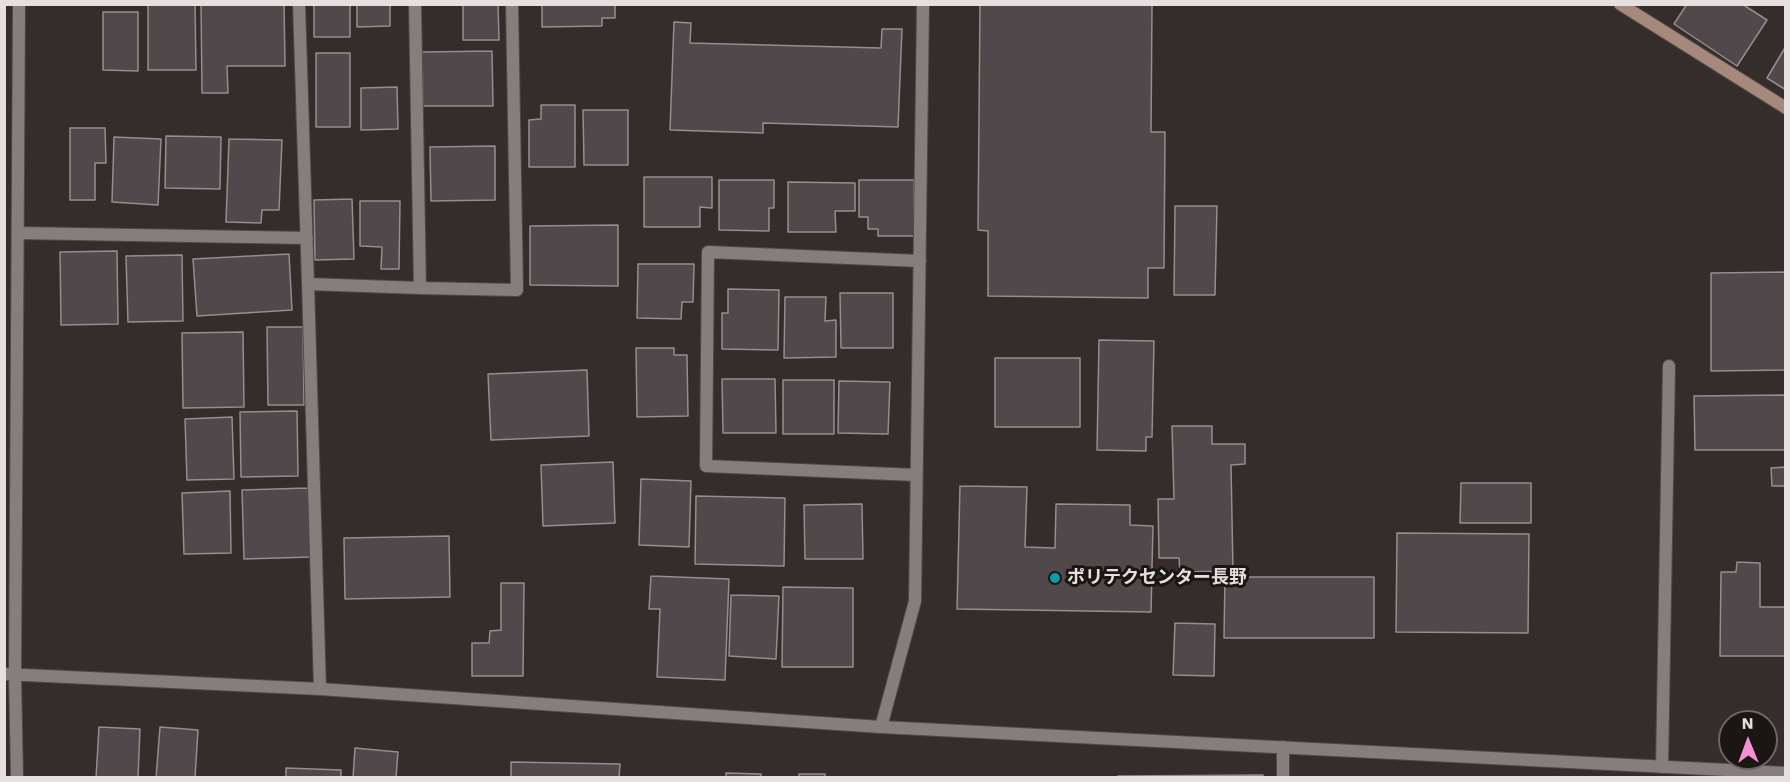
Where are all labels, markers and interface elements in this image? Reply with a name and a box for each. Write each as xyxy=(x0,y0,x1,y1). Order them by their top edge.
place label: ポリテクセンター長野 xyxy=(1067,567,1247,589)
marker: ポリテクセンター長野 xyxy=(1048,571,1062,585)
north arrow xyxy=(1718,710,1778,770)
text: N xyxy=(1742,714,1754,733)

